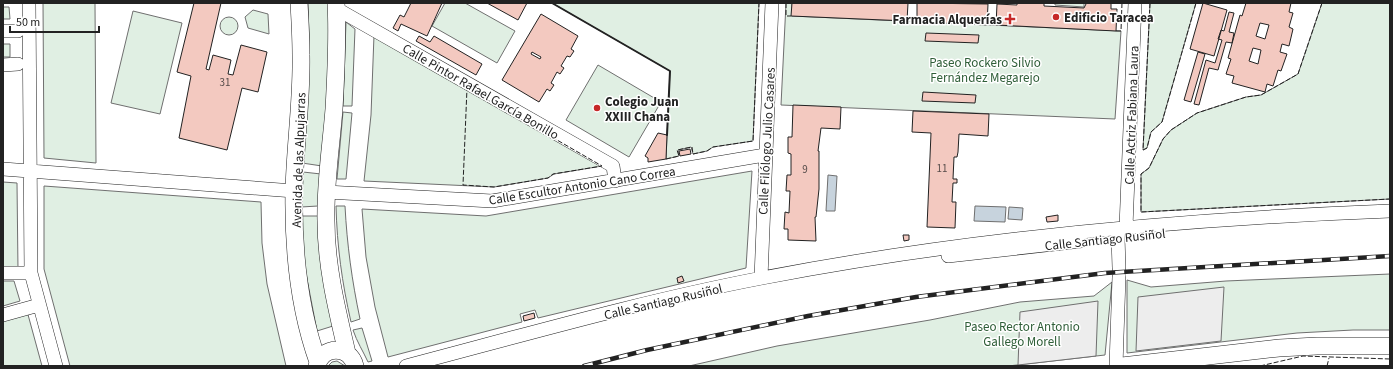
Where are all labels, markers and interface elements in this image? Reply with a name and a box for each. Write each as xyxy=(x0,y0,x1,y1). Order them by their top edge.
scale bar xyxy=(10,8,99,34)
place label: Edificio Taracea xyxy=(1064,9,1154,27)
place label: Farmacia Alquerías xyxy=(892,11,1002,29)
marker: Edificio Taracea xyxy=(1051,12,1061,22)
text: 50 m xyxy=(16,14,40,31)
marker: Farmacia Alquerías xyxy=(1005,14,1015,24)
street label: Calle Pintor Rafael García Bonillo xyxy=(399,40,562,144)
street label: Calle Actriz Fabiana Laura xyxy=(1121,45,1143,185)
park label: Paseo Rockero Silvio Fernández Megarejo xyxy=(929,54,1041,87)
street label: Calle Filólogo Julio Casares xyxy=(754,66,780,215)
house number: 31 xyxy=(220,75,230,90)
street label: Avenida de las Alpujarras xyxy=(288,92,310,228)
place label: Colegio Juan XXIII Chana xyxy=(605,93,679,126)
marker: Colegio Juan XXIII Chana xyxy=(592,103,602,113)
house number: 11 xyxy=(937,161,947,176)
street label: Calle Escultor Antonio Cano Correa xyxy=(487,162,677,210)
house number: 9 xyxy=(802,162,808,177)
street label: Calle Santiago Rusiñol xyxy=(1044,225,1166,255)
street label: Calle Santiago Rusiñol xyxy=(602,280,724,324)
park label: Paseo Rector Antonio Gallego Morell xyxy=(964,318,1080,351)

